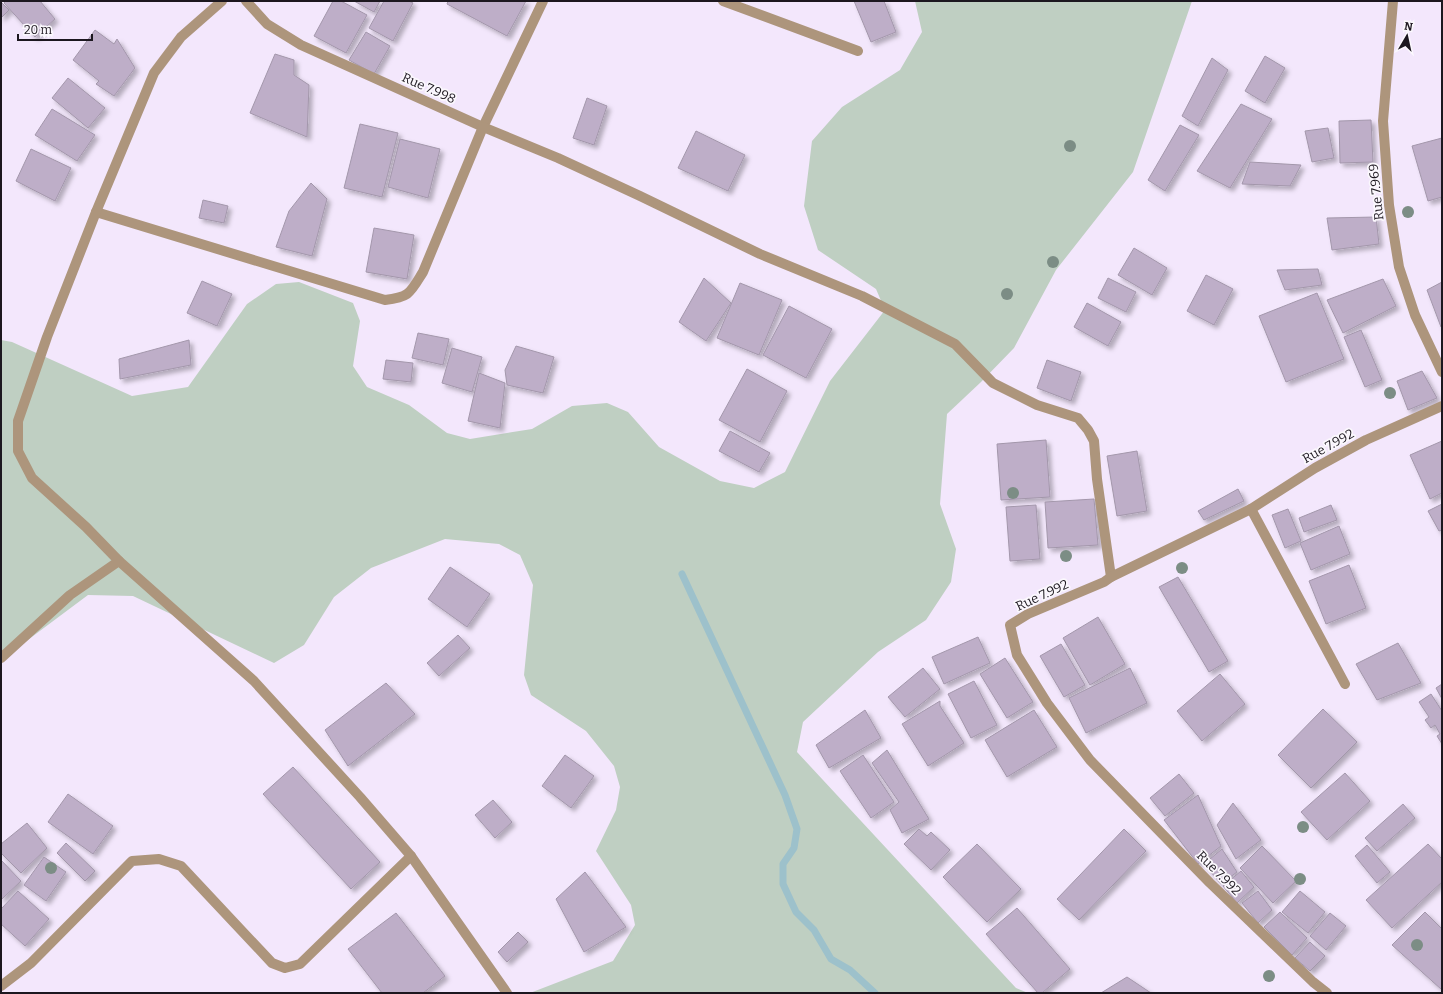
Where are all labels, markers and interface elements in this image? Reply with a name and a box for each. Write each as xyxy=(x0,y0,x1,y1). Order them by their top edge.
scale bar xyxy=(18,16,92,42)
north arrow xyxy=(1387,16,1427,56)
text: N xyxy=(1403,20,1414,34)
text: 20 m xyxy=(24,23,53,37)
street label: Rue 7.998 xyxy=(400,70,458,106)
street label: Rue 7.969 xyxy=(1366,163,1386,221)
street label: Rue 7.992 xyxy=(1300,426,1356,466)
street label: Rue 7.992 xyxy=(1013,576,1071,614)
street label: Rue 7.992 xyxy=(1194,848,1244,898)

